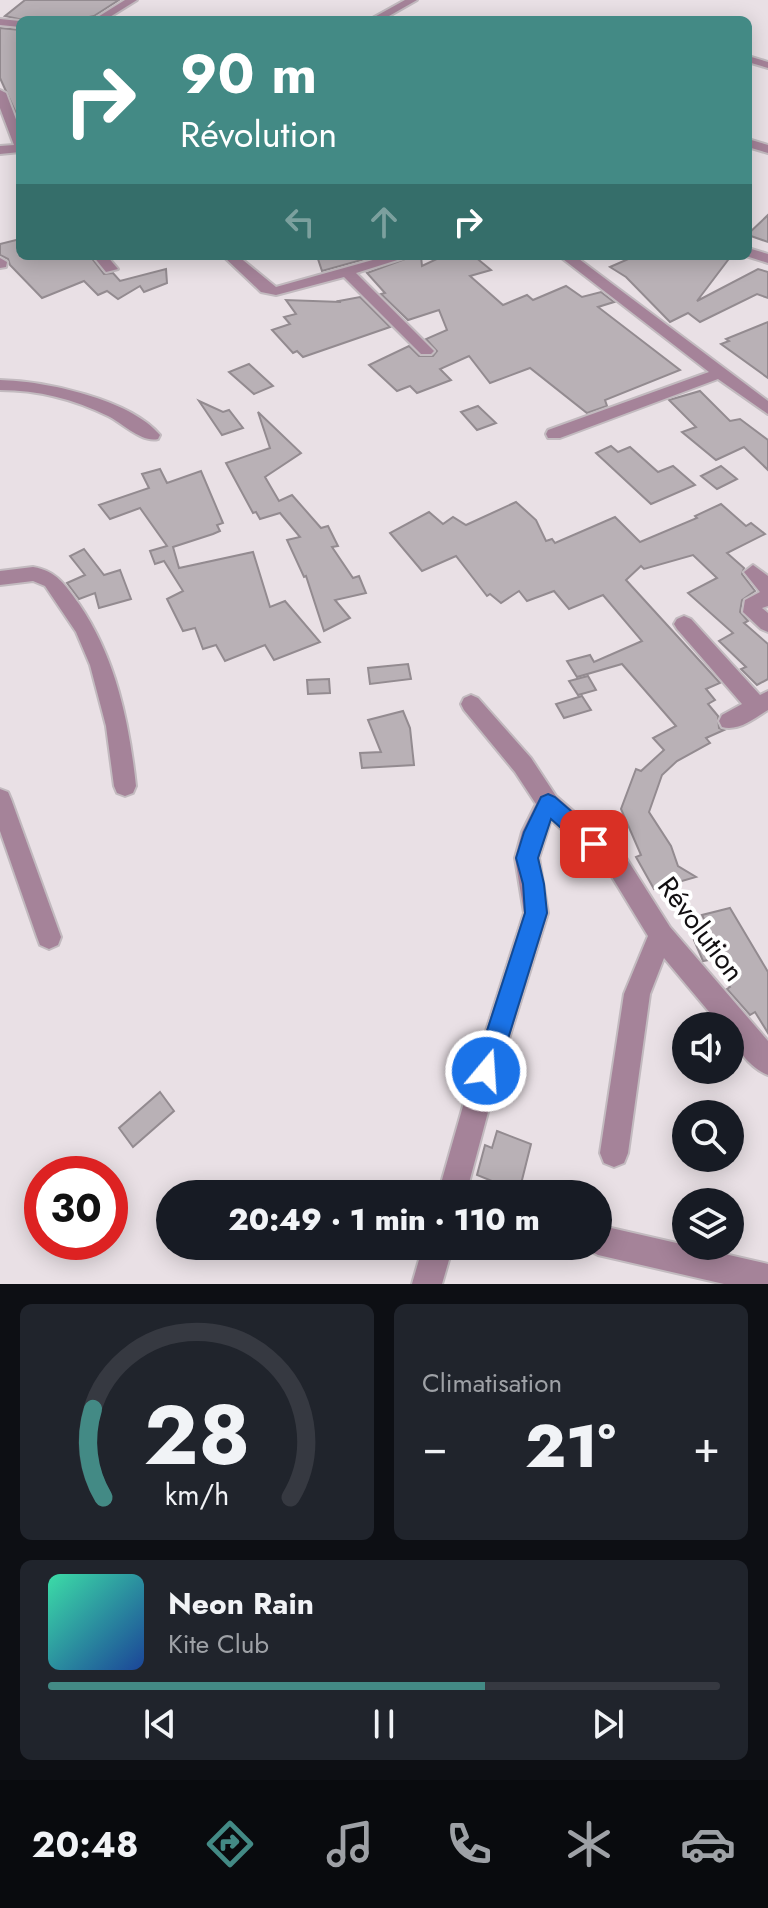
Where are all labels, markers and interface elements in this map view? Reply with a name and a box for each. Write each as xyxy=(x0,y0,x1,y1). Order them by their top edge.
text: 90 m xyxy=(180,33,317,114)
icon: right xyxy=(48,48,152,152)
text: Révolution xyxy=(180,108,337,160)
icon: left xyxy=(278,200,322,244)
icon: ahead xyxy=(362,200,406,244)
icon: right xyxy=(446,200,490,244)
pin xyxy=(560,810,628,878)
icon: arrive xyxy=(572,822,616,866)
street label: Révolution xyxy=(648,868,754,990)
map controls xyxy=(672,1012,744,1260)
button: sound xyxy=(672,1012,744,1084)
position arrow xyxy=(444,1029,528,1113)
button: search xyxy=(672,1100,744,1172)
speed limit sign: 30 xyxy=(24,1156,128,1260)
button: layers xyxy=(672,1188,744,1260)
text: 20:49 · 1 min · 110 m xyxy=(228,1198,540,1241)
text: Climatisation xyxy=(422,1364,562,1402)
text: 28 xyxy=(144,1375,250,1495)
text: 21° xyxy=(525,1403,616,1490)
text: − xyxy=(422,1415,448,1479)
text: + xyxy=(693,1415,720,1479)
text: km/h xyxy=(165,1474,229,1516)
text: Neon Rain xyxy=(168,1582,314,1625)
text: Kite Club xyxy=(168,1625,269,1663)
icon: previous xyxy=(138,1702,182,1746)
icon: pause xyxy=(362,1702,406,1746)
icon: next xyxy=(586,1702,630,1746)
icon: directions xyxy=(202,1816,258,1872)
icon: music xyxy=(322,1816,378,1872)
icon: phone xyxy=(441,1816,497,1872)
icon: climate xyxy=(561,1816,617,1872)
icon: car xyxy=(680,1816,736,1872)
text: 20:48 xyxy=(32,1818,139,1870)

